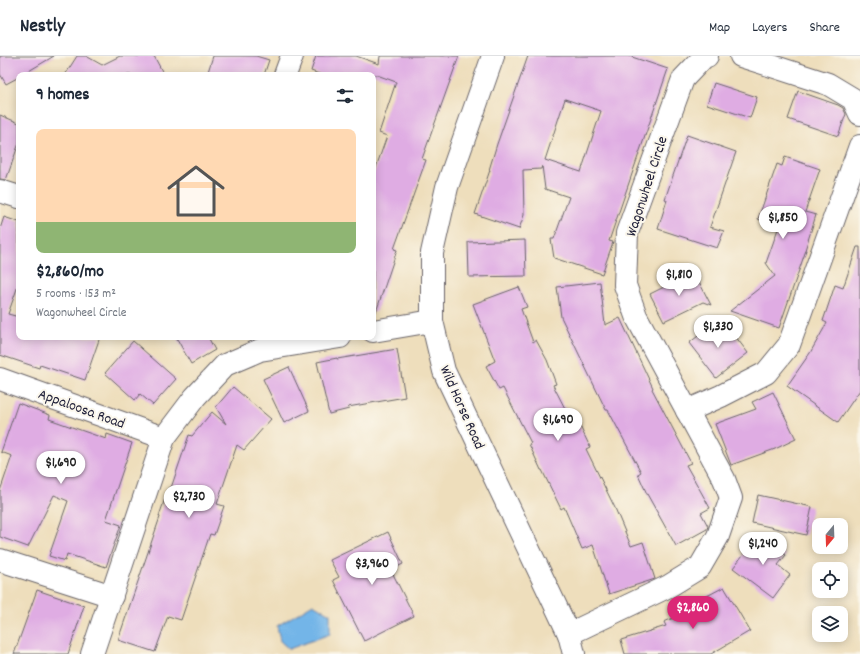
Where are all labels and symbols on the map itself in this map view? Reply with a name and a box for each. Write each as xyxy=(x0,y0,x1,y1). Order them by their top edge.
street label: Wagonwheel Circle xyxy=(621,133,675,240)
pin: $1,850 xyxy=(750,206,816,240)
pin: $1,810 xyxy=(646,263,712,297)
pin: $1,330 xyxy=(685,315,751,349)
street label: Wild Horse Road xyxy=(433,362,489,453)
street label: Appaloosa Road xyxy=(35,384,128,436)
pin: $1,690 xyxy=(525,408,591,442)
pin: $1,690 xyxy=(28,451,94,485)
pin: $2,730 xyxy=(156,485,222,519)
north arrow xyxy=(812,518,848,554)
pin: $1,240 xyxy=(730,532,796,566)
pin: $3,960 xyxy=(339,552,405,586)
pin: $2,860 xyxy=(660,596,726,630)

